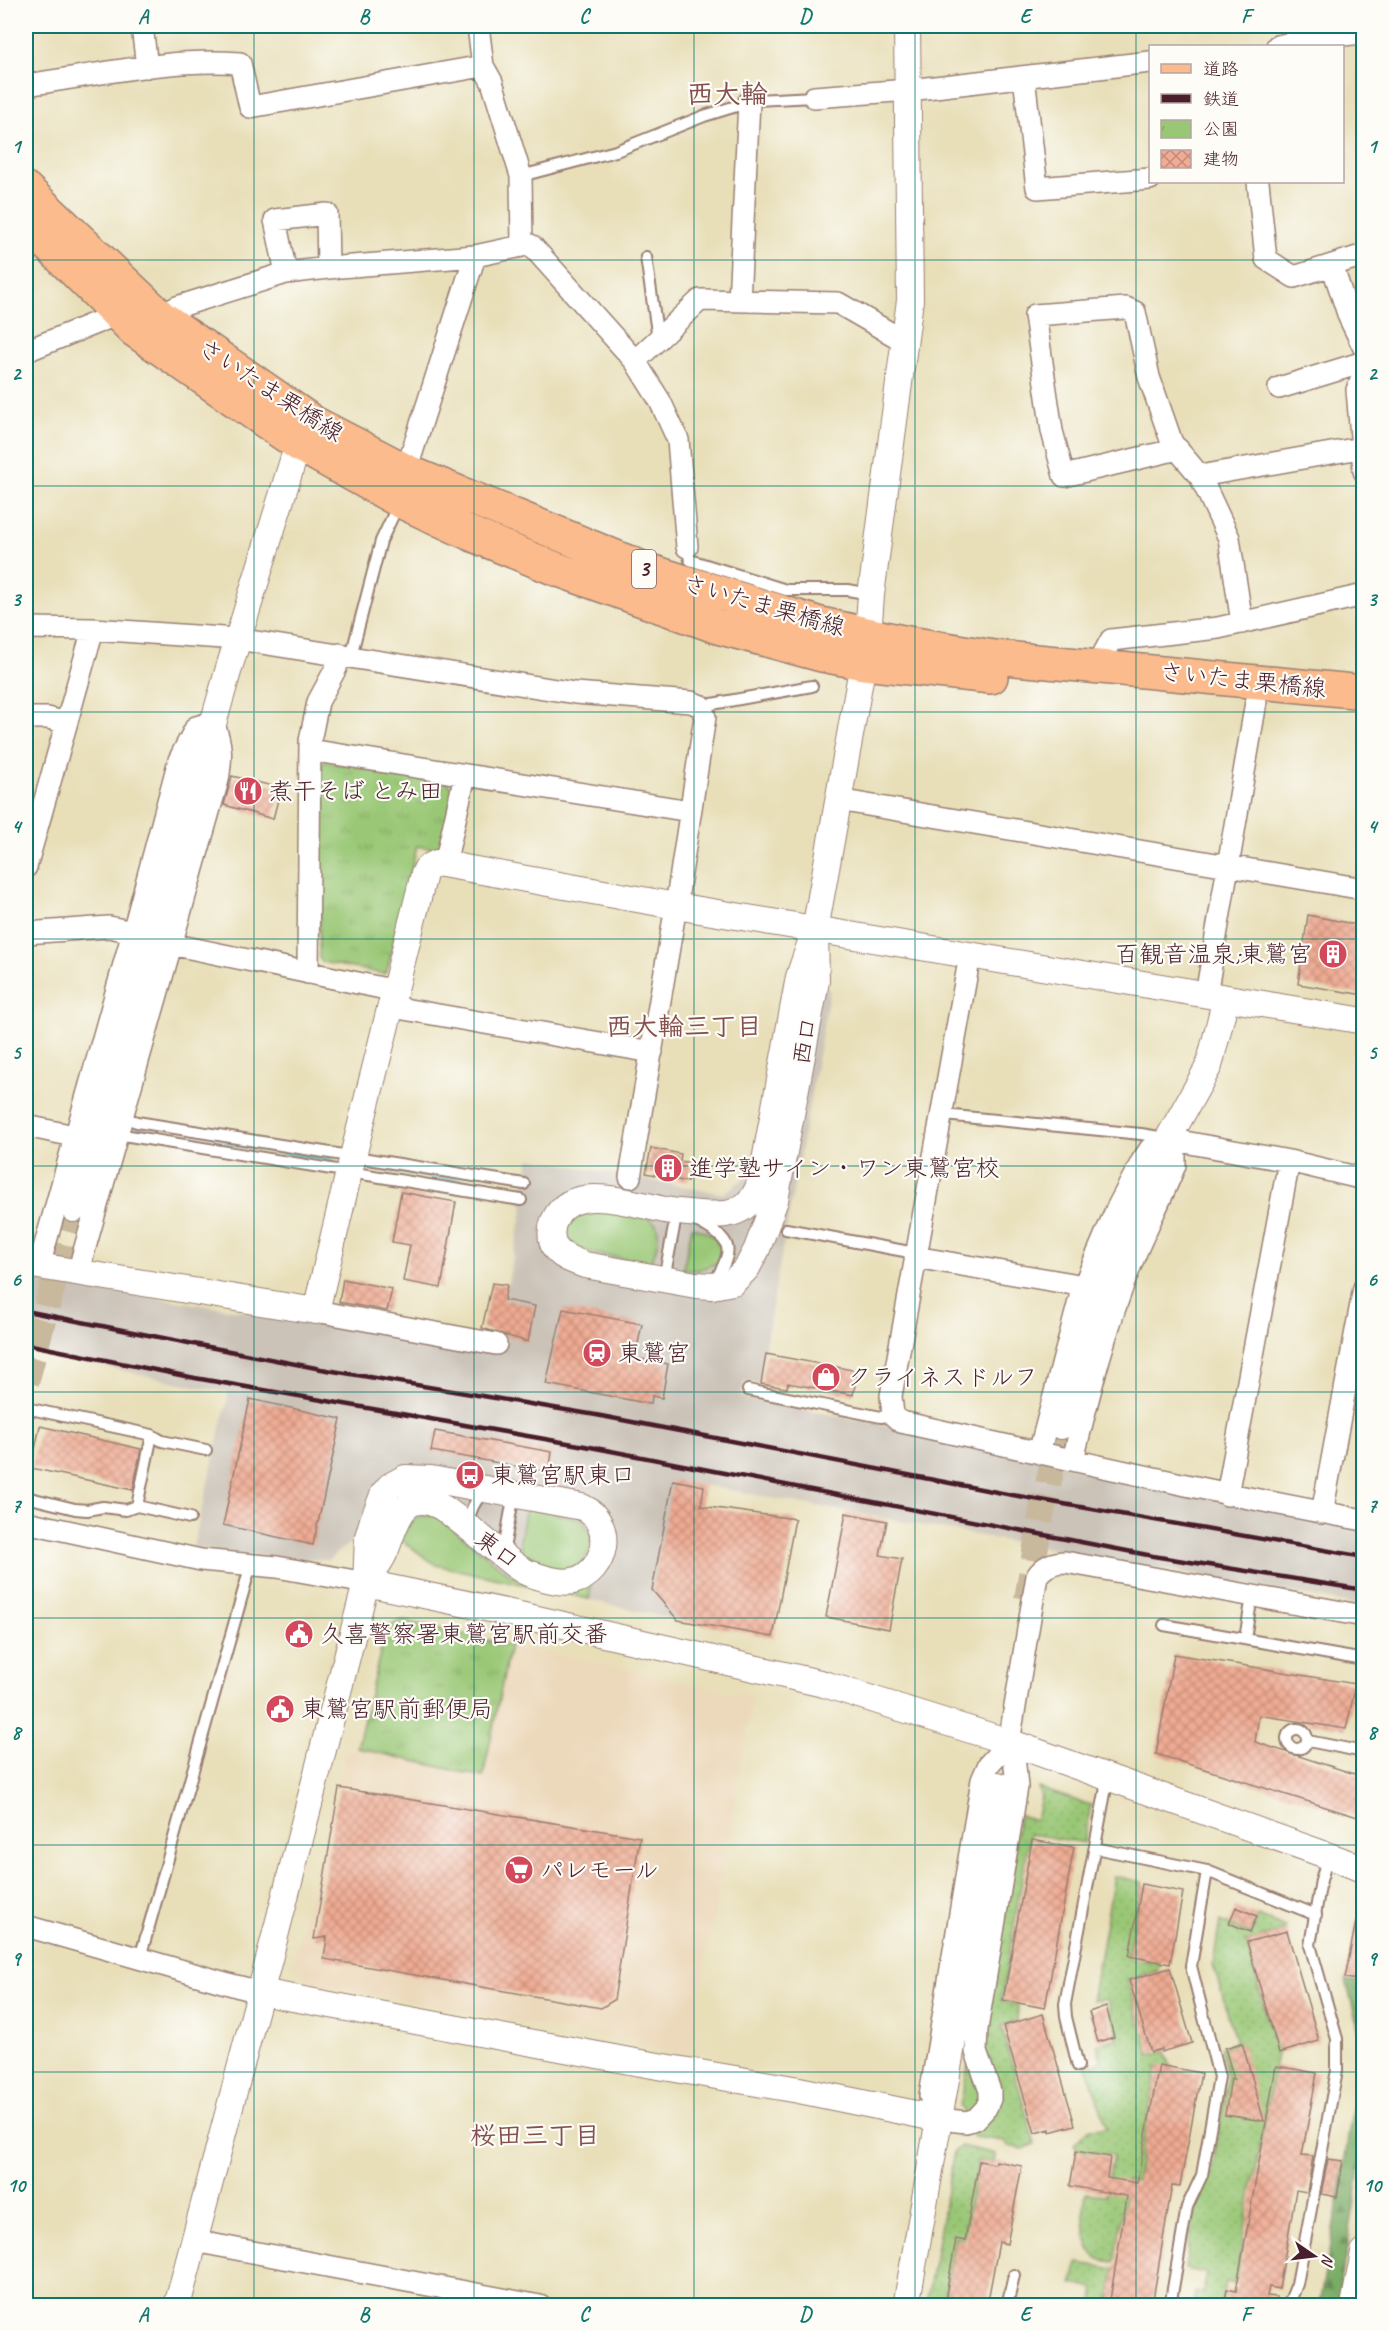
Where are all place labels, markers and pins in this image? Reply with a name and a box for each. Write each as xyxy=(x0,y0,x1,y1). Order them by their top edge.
restaurant icon: 煮干そば とみ田 xyxy=(232,775,264,807)
place label: 煮干そば とみ田 xyxy=(269,776,443,806)
building icon: 百観音温泉;東鷲宮 xyxy=(1317,938,1349,970)
place label: 百観音温泉;東鷲宮 xyxy=(1115,939,1312,969)
building icon: 進学塾サイン・ワン東鷲宮校 xyxy=(652,1152,684,1184)
place label: 進学塾サイン・ワン東鷲宮校 xyxy=(689,1153,1000,1183)
station icon: 東鷲宮 xyxy=(581,1337,613,1369)
place label: 東鷲宮 xyxy=(618,1338,690,1368)
shop icon: クライネスドルフ xyxy=(810,1361,842,1393)
place label: クライネスドルフ xyxy=(847,1362,1038,1392)
bus stop icon: 東鷲宮駅東口 xyxy=(454,1459,486,1491)
place label: 東鷲宮駅東口 xyxy=(491,1460,635,1490)
public building icon: 久喜警察署東鷲宮駅前交番 xyxy=(283,1618,315,1650)
place label: 久喜警察署東鷲宮駅前交番 xyxy=(320,1619,608,1649)
public building icon: 東鷲宮駅前郵便局 xyxy=(264,1693,296,1725)
place label: 東鷲宮駅前郵便局 xyxy=(301,1694,493,1724)
supermarket icon: パレモール xyxy=(503,1854,535,1886)
place label: パレモール xyxy=(540,1855,659,1885)

